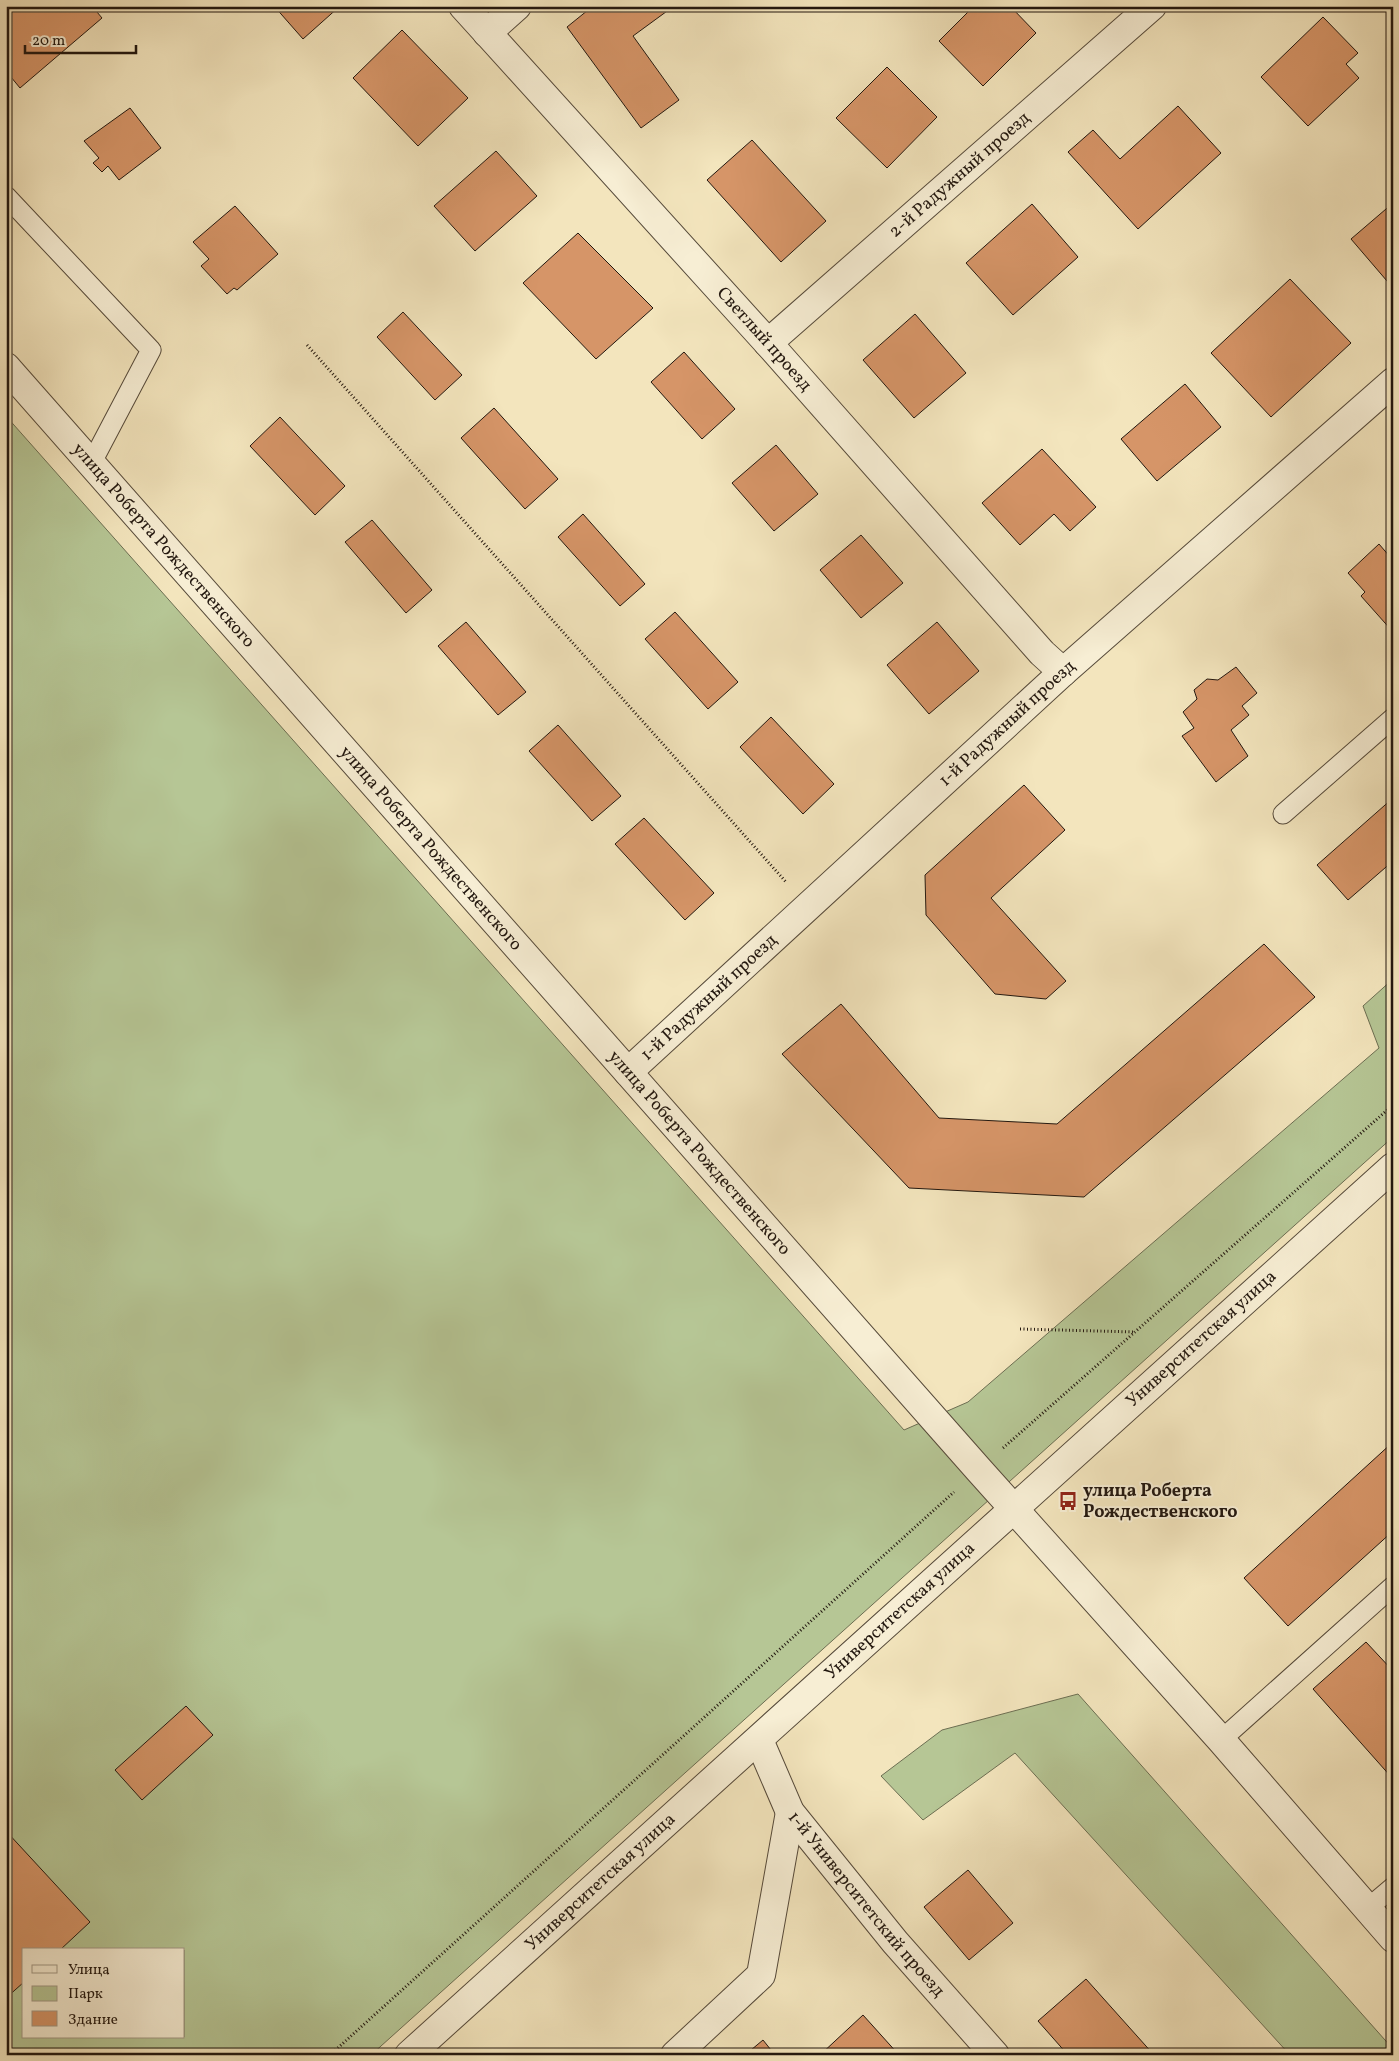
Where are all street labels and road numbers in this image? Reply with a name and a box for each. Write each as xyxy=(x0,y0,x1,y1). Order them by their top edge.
street label: 2-й Радужный проезд xyxy=(884,106,1036,244)
street label: Светлый проезд xyxy=(711,281,818,397)
street label: улица Роберта Рождественского xyxy=(66,438,261,653)
street label: 1-й Радужный проезд xyxy=(933,654,1081,793)
street label: улица Роберта Рождественского xyxy=(333,741,528,956)
street label: 1-й Радужный проезд xyxy=(635,928,783,1067)
street label: улица Роберта Рождественского xyxy=(602,1045,797,1261)
street label: Университетская улица xyxy=(1120,1264,1282,1413)
street label: Университетская улица xyxy=(819,1536,981,1686)
street label: 1-й Университетский проезд xyxy=(782,1806,951,2003)
street label: Университетская улица xyxy=(520,1807,681,1957)

